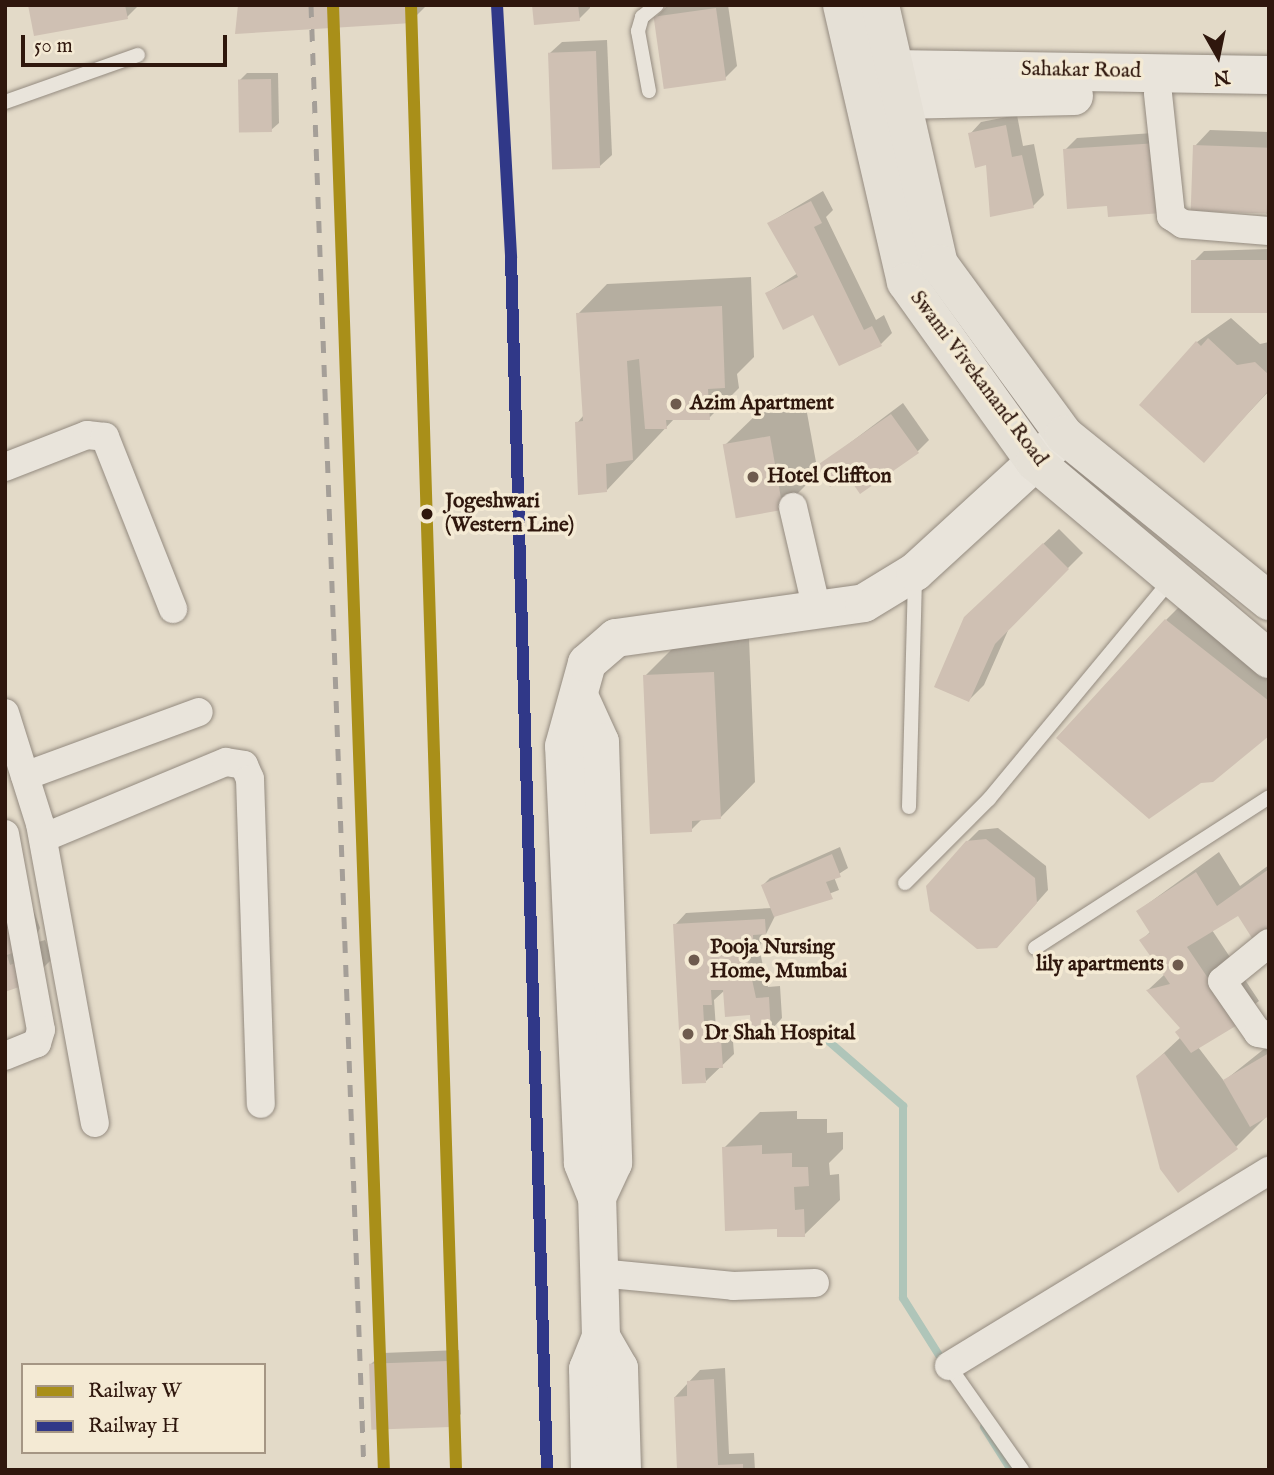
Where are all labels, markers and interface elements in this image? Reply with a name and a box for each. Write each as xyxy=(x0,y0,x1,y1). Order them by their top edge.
scale bar xyxy=(24,21,231,65)
north arrow xyxy=(1183,21,1253,91)
text: 50 m xyxy=(34,33,73,60)
street label: Sahakar Road xyxy=(1021,57,1141,85)
text: N xyxy=(1211,64,1231,90)
street label: Swami Vivekanand Road xyxy=(904,286,1052,472)
place label: Azim Apartment xyxy=(690,391,834,417)
marker: Azim Apartment xyxy=(668,396,684,412)
place label: Hotel Cliffton xyxy=(767,464,892,490)
marker: Hotel Cliffton xyxy=(745,469,761,485)
place label: Jogeshwari (Western Line) xyxy=(445,489,574,539)
marker: Jogeshwari (Western Line) xyxy=(415,502,439,526)
place label: Pooja Nursing Home, Mumbai xyxy=(710,935,847,985)
marker: Pooja Nursing Home, Mumbai xyxy=(684,950,704,970)
place label: lily apartments xyxy=(1036,952,1164,978)
marker: lily apartments xyxy=(1170,957,1186,973)
place label: Dr Shah Hospital xyxy=(704,1021,855,1047)
marker: Dr Shah Hospital xyxy=(678,1024,698,1044)
legend xyxy=(21,1363,266,1454)
text: Railway W xyxy=(88,1378,182,1405)
text: Railway H xyxy=(88,1413,180,1440)

